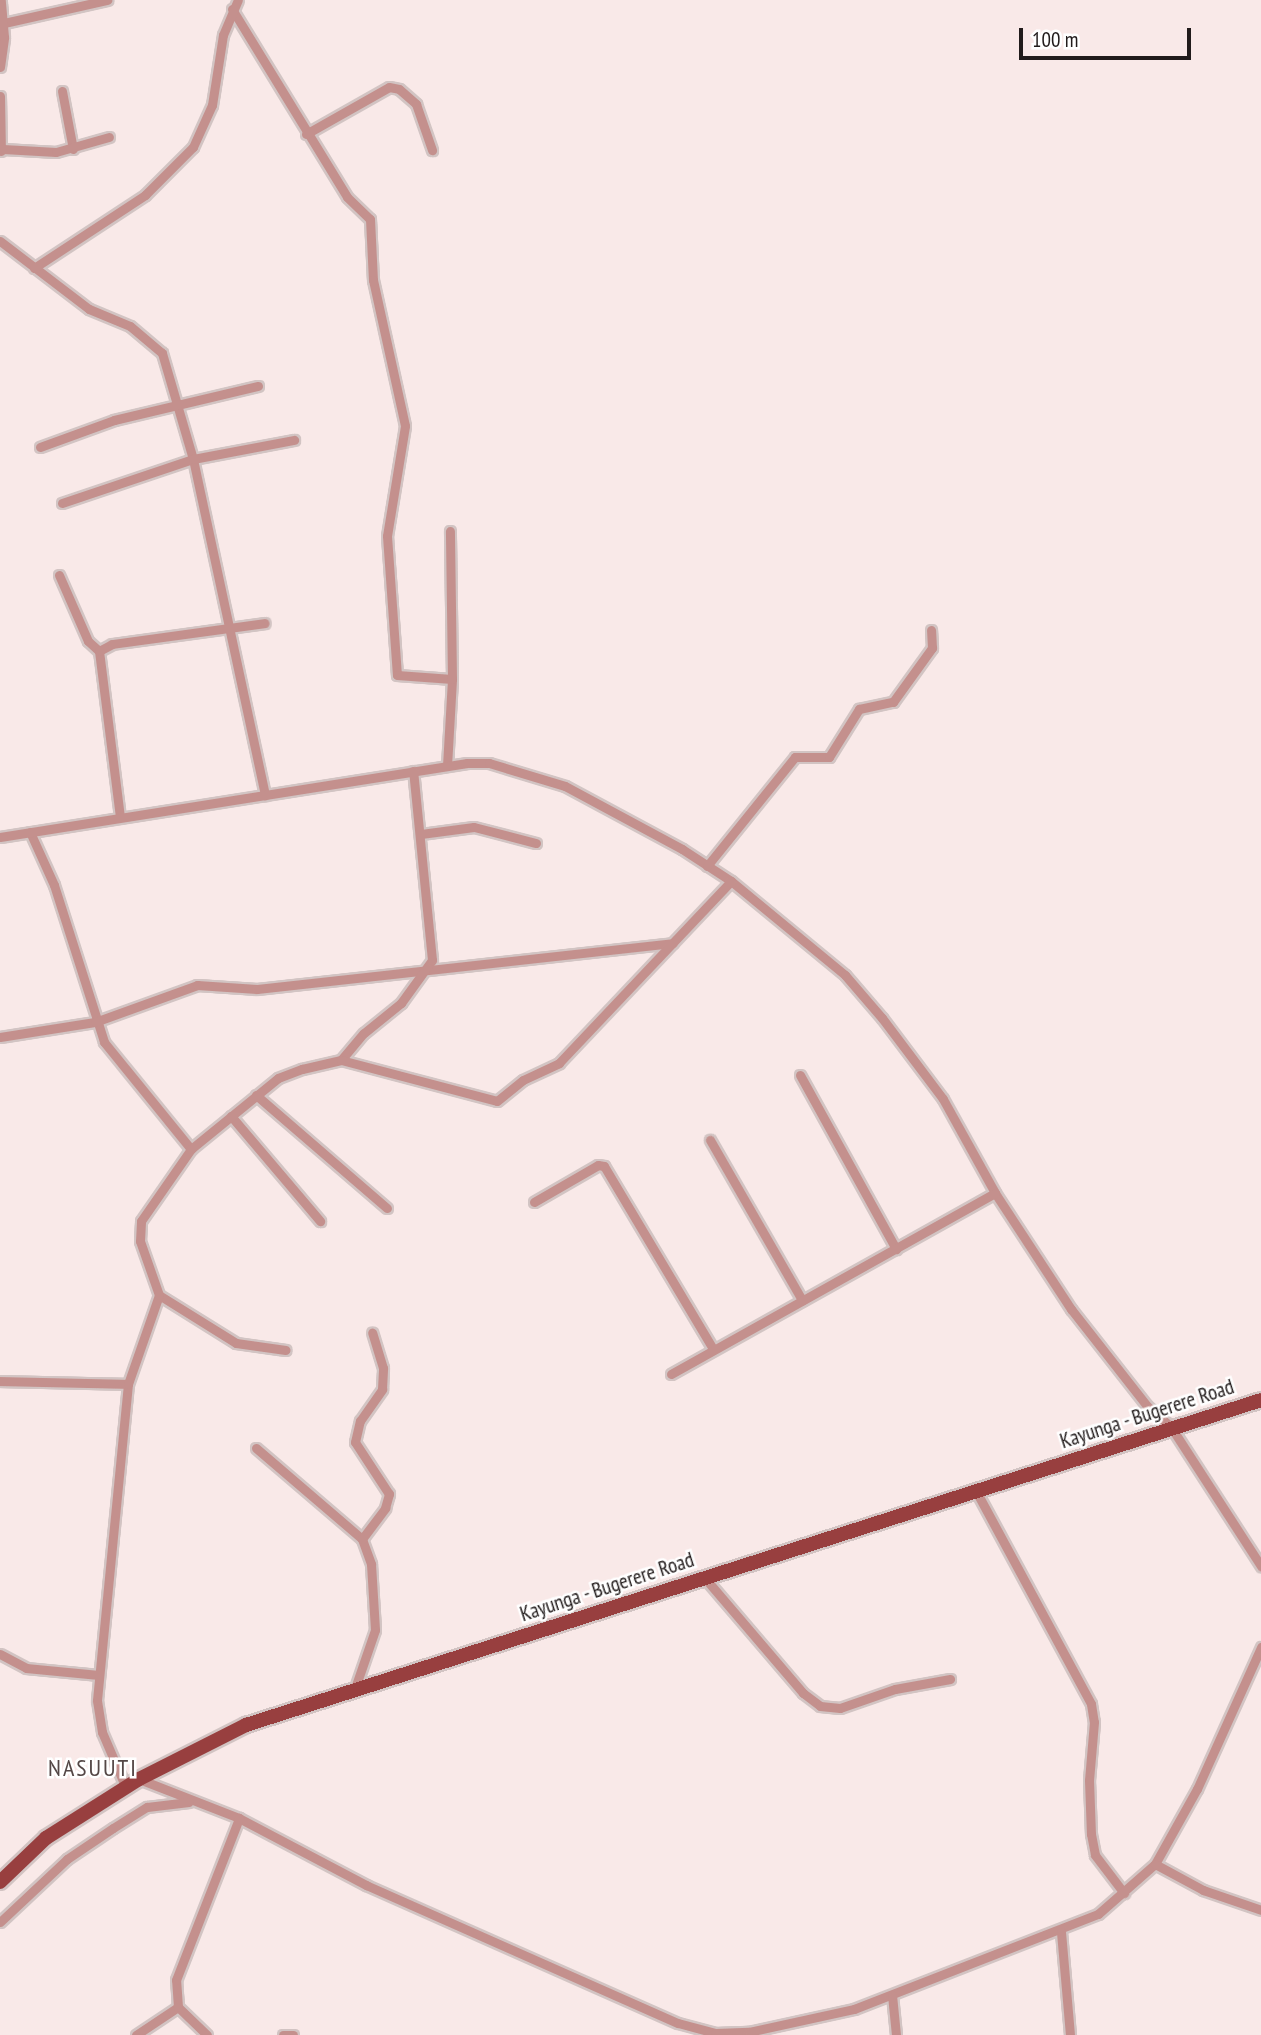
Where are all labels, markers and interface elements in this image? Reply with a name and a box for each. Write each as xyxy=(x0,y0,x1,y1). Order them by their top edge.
scale bar xyxy=(1023,14,1194,58)
text: 100 m xyxy=(1032,26,1078,53)
street label: Kayunga - Bugerere Road xyxy=(1056,1374,1238,1454)
street label: Kayunga - Bugerere Road xyxy=(516,1547,698,1627)
district label: NASUUTI xyxy=(49,1754,137,1782)

